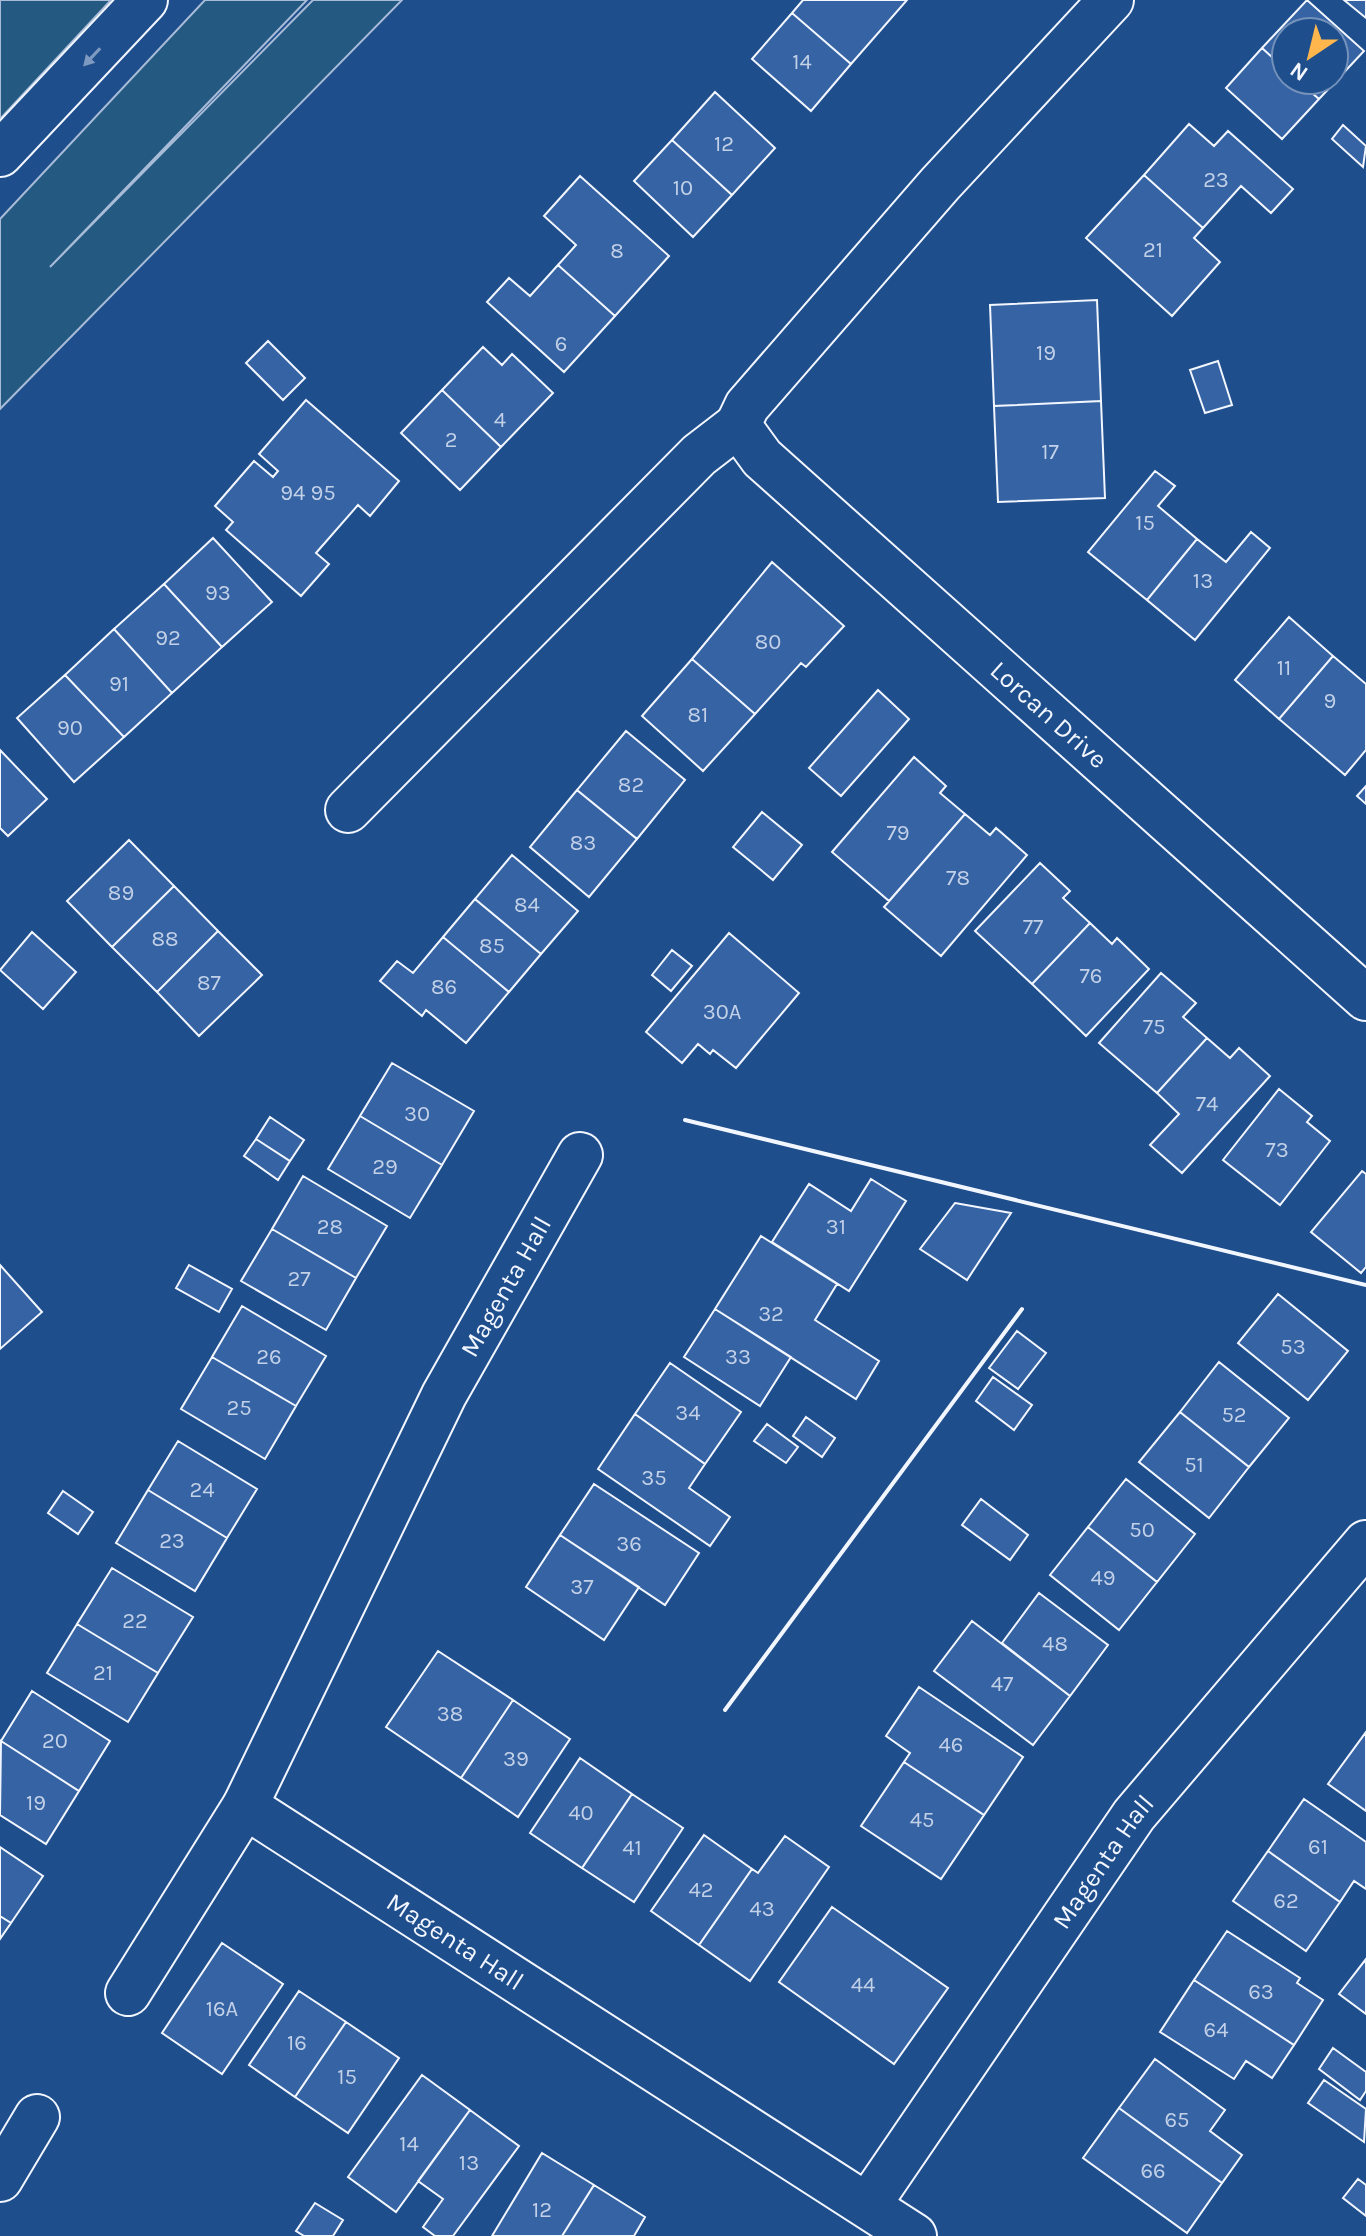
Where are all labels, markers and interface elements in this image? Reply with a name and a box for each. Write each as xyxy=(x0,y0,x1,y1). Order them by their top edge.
north arrow xyxy=(1270,16,1350,96)
one-way arrow xyxy=(83,47,101,66)
house number: 14 xyxy=(792,49,812,75)
text: N xyxy=(1285,56,1313,87)
house number: 12 xyxy=(714,131,734,157)
house number: 23 xyxy=(1203,167,1229,193)
house number: 10 xyxy=(673,175,693,201)
house number: 21 xyxy=(1143,237,1163,263)
house number: 8 xyxy=(610,238,624,264)
house number: 6 xyxy=(555,331,567,357)
house number: 19 xyxy=(1036,340,1056,366)
house number: 4 xyxy=(494,407,506,433)
house number: 2 xyxy=(445,427,457,453)
house number: 17 xyxy=(1041,439,1059,465)
house number: 94 95 xyxy=(280,480,336,506)
house number: 15 xyxy=(1135,510,1155,536)
house number: 13 xyxy=(1193,568,1213,594)
house number: 93 xyxy=(205,580,231,606)
house number: 92 xyxy=(155,625,181,651)
house number: 80 xyxy=(755,629,781,655)
street label: Lorcan Drive xyxy=(984,654,1114,775)
house number: 11 xyxy=(1277,655,1291,681)
house number: 91 xyxy=(109,671,129,697)
house number: 9 xyxy=(1324,688,1336,714)
house number: 81 xyxy=(688,702,708,728)
house number: 90 xyxy=(57,715,83,741)
house number: 82 xyxy=(618,772,644,798)
house number: 79 xyxy=(886,820,910,846)
house number: 83 xyxy=(570,830,596,856)
house number: 78 xyxy=(946,865,970,891)
house number: 89 xyxy=(108,880,134,906)
house number: 84 xyxy=(514,892,540,918)
house number: 77 xyxy=(1023,914,1043,940)
house number: 88 xyxy=(151,926,179,952)
house number: 85 xyxy=(479,933,505,959)
house number: 76 xyxy=(1080,963,1102,989)
house number: 87 xyxy=(197,970,221,996)
house number: 86 xyxy=(431,974,457,1000)
house number: 30A xyxy=(703,999,742,1025)
house number: 75 xyxy=(1143,1014,1165,1040)
house number: 74 xyxy=(1196,1091,1218,1117)
house number: 30 xyxy=(404,1101,430,1127)
house number: 73 xyxy=(1265,1137,1289,1163)
house number: 29 xyxy=(372,1154,398,1180)
street label: Magenta Hall xyxy=(453,1211,558,1362)
house number: 28 xyxy=(317,1214,343,1240)
house number: 31 xyxy=(826,1214,846,1240)
house number: 27 xyxy=(287,1266,311,1292)
house number: 32 xyxy=(758,1301,784,1327)
house number: 53 xyxy=(1280,1334,1306,1360)
house number: 26 xyxy=(256,1344,282,1370)
house number: 33 xyxy=(725,1344,751,1370)
house number: 25 xyxy=(226,1395,252,1421)
house number: 34 xyxy=(675,1400,701,1426)
house number: 52 xyxy=(1221,1402,1247,1428)
house number: 51 xyxy=(1184,1452,1204,1478)
house number: 35 xyxy=(641,1465,667,1491)
house number: 24 xyxy=(189,1477,215,1503)
house number: 50 xyxy=(1129,1517,1155,1543)
house number: 23 xyxy=(159,1528,185,1554)
house number: 36 xyxy=(616,1531,642,1557)
house number: 49 xyxy=(1090,1565,1116,1591)
house number: 37 xyxy=(570,1574,594,1600)
house number: 22 xyxy=(122,1608,148,1634)
house number: 48 xyxy=(1042,1631,1068,1657)
house number: 21 xyxy=(93,1660,113,1686)
house number: 47 xyxy=(991,1671,1013,1697)
house number: 38 xyxy=(437,1701,463,1727)
house number: 20 xyxy=(42,1728,68,1754)
house number: 46 xyxy=(939,1732,963,1758)
house number: 39 xyxy=(503,1746,529,1772)
street label: Magenta Hall xyxy=(1045,1788,1160,1935)
house number: 19 xyxy=(26,1790,46,1816)
house number: 40 xyxy=(568,1800,594,1826)
house number: 45 xyxy=(910,1807,934,1833)
house number: 61 xyxy=(1308,1834,1328,1860)
house number: 41 xyxy=(622,1835,642,1861)
house number: 42 xyxy=(688,1877,714,1903)
street label: Magenta Hall xyxy=(381,1886,530,1997)
house number: 62 xyxy=(1273,1888,1299,1914)
house number: 43 xyxy=(749,1896,775,1922)
house number: 44 xyxy=(851,1972,875,1998)
house number: 63 xyxy=(1248,1979,1274,2005)
house number: 16A xyxy=(206,1996,239,2022)
house number: 64 xyxy=(1204,2017,1228,2043)
house number: 16 xyxy=(287,2030,307,2056)
house number: 15 xyxy=(337,2064,357,2090)
house number: 65 xyxy=(1164,2107,1190,2133)
house number: 14 xyxy=(399,2131,419,2157)
house number: 13 xyxy=(459,2150,479,2176)
house number: 66 xyxy=(1140,2158,1166,2184)
house number: 12 xyxy=(532,2197,552,2223)

